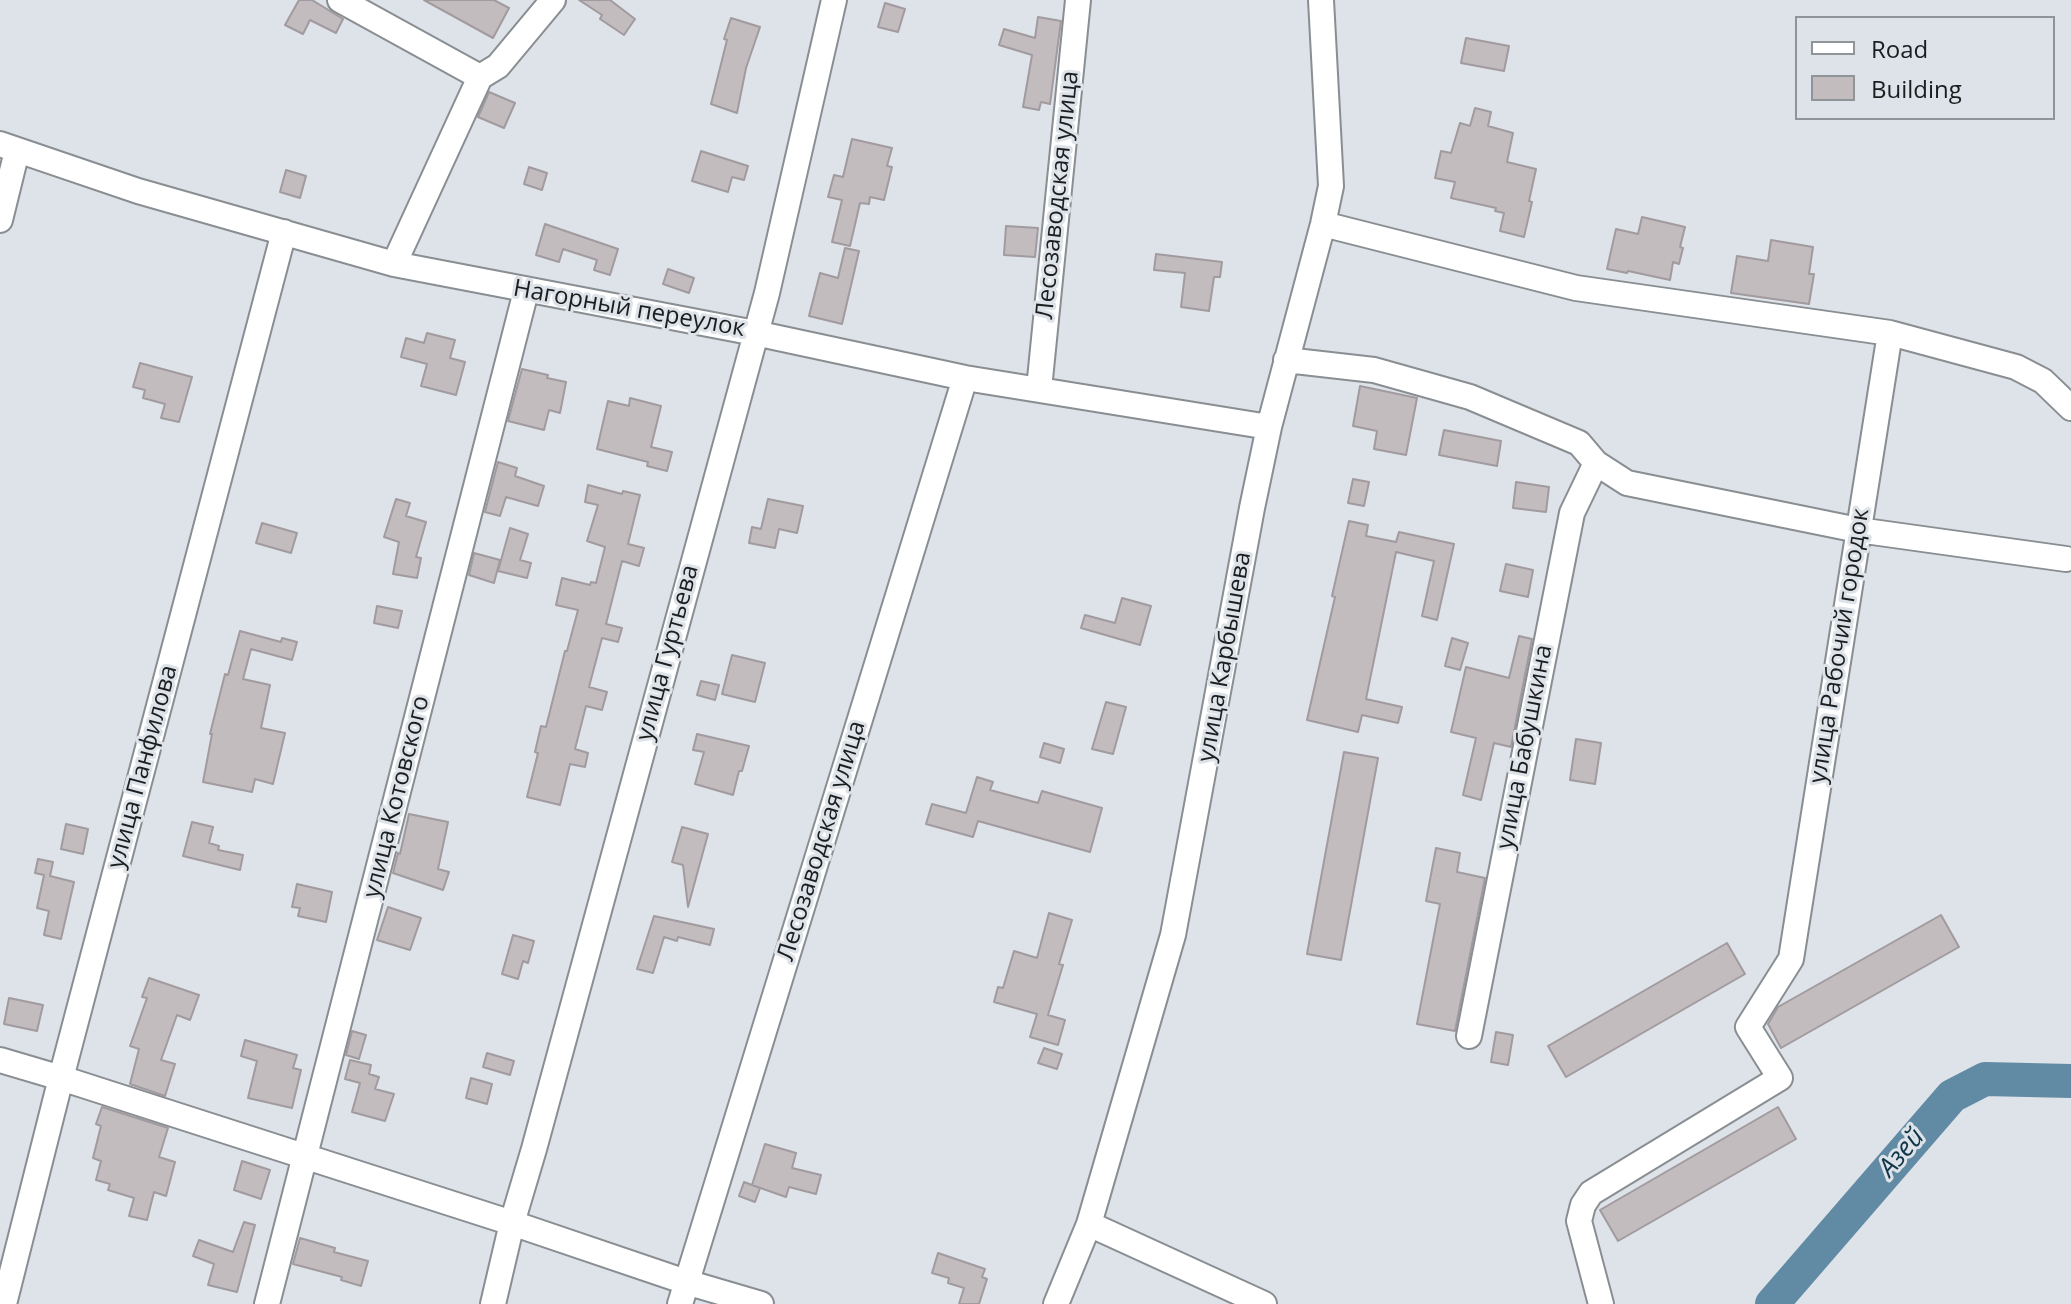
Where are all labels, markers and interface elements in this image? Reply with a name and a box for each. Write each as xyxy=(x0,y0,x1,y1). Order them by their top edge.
legend xyxy=(1795,16,2055,120)
text: Road xyxy=(1871,32,1928,65)
street label: Лесозаводская улица xyxy=(1031,69,1085,321)
text: Building xyxy=(1871,72,1962,105)
street label: Нагорный переулок xyxy=(511,274,747,344)
street label: улица Рабочий городок xyxy=(1804,506,1876,786)
street label: улица Карбышева xyxy=(1192,550,1258,764)
street label: улица Гуртьева xyxy=(631,562,705,744)
street label: улица Бабушкина xyxy=(1491,642,1559,852)
street label: улица Панфилова xyxy=(102,662,184,872)
street label: улица Котовского xyxy=(358,693,436,901)
street label: Лесозаводская улица xyxy=(772,718,872,964)
water label: Азей xyxy=(1873,1122,1931,1184)

